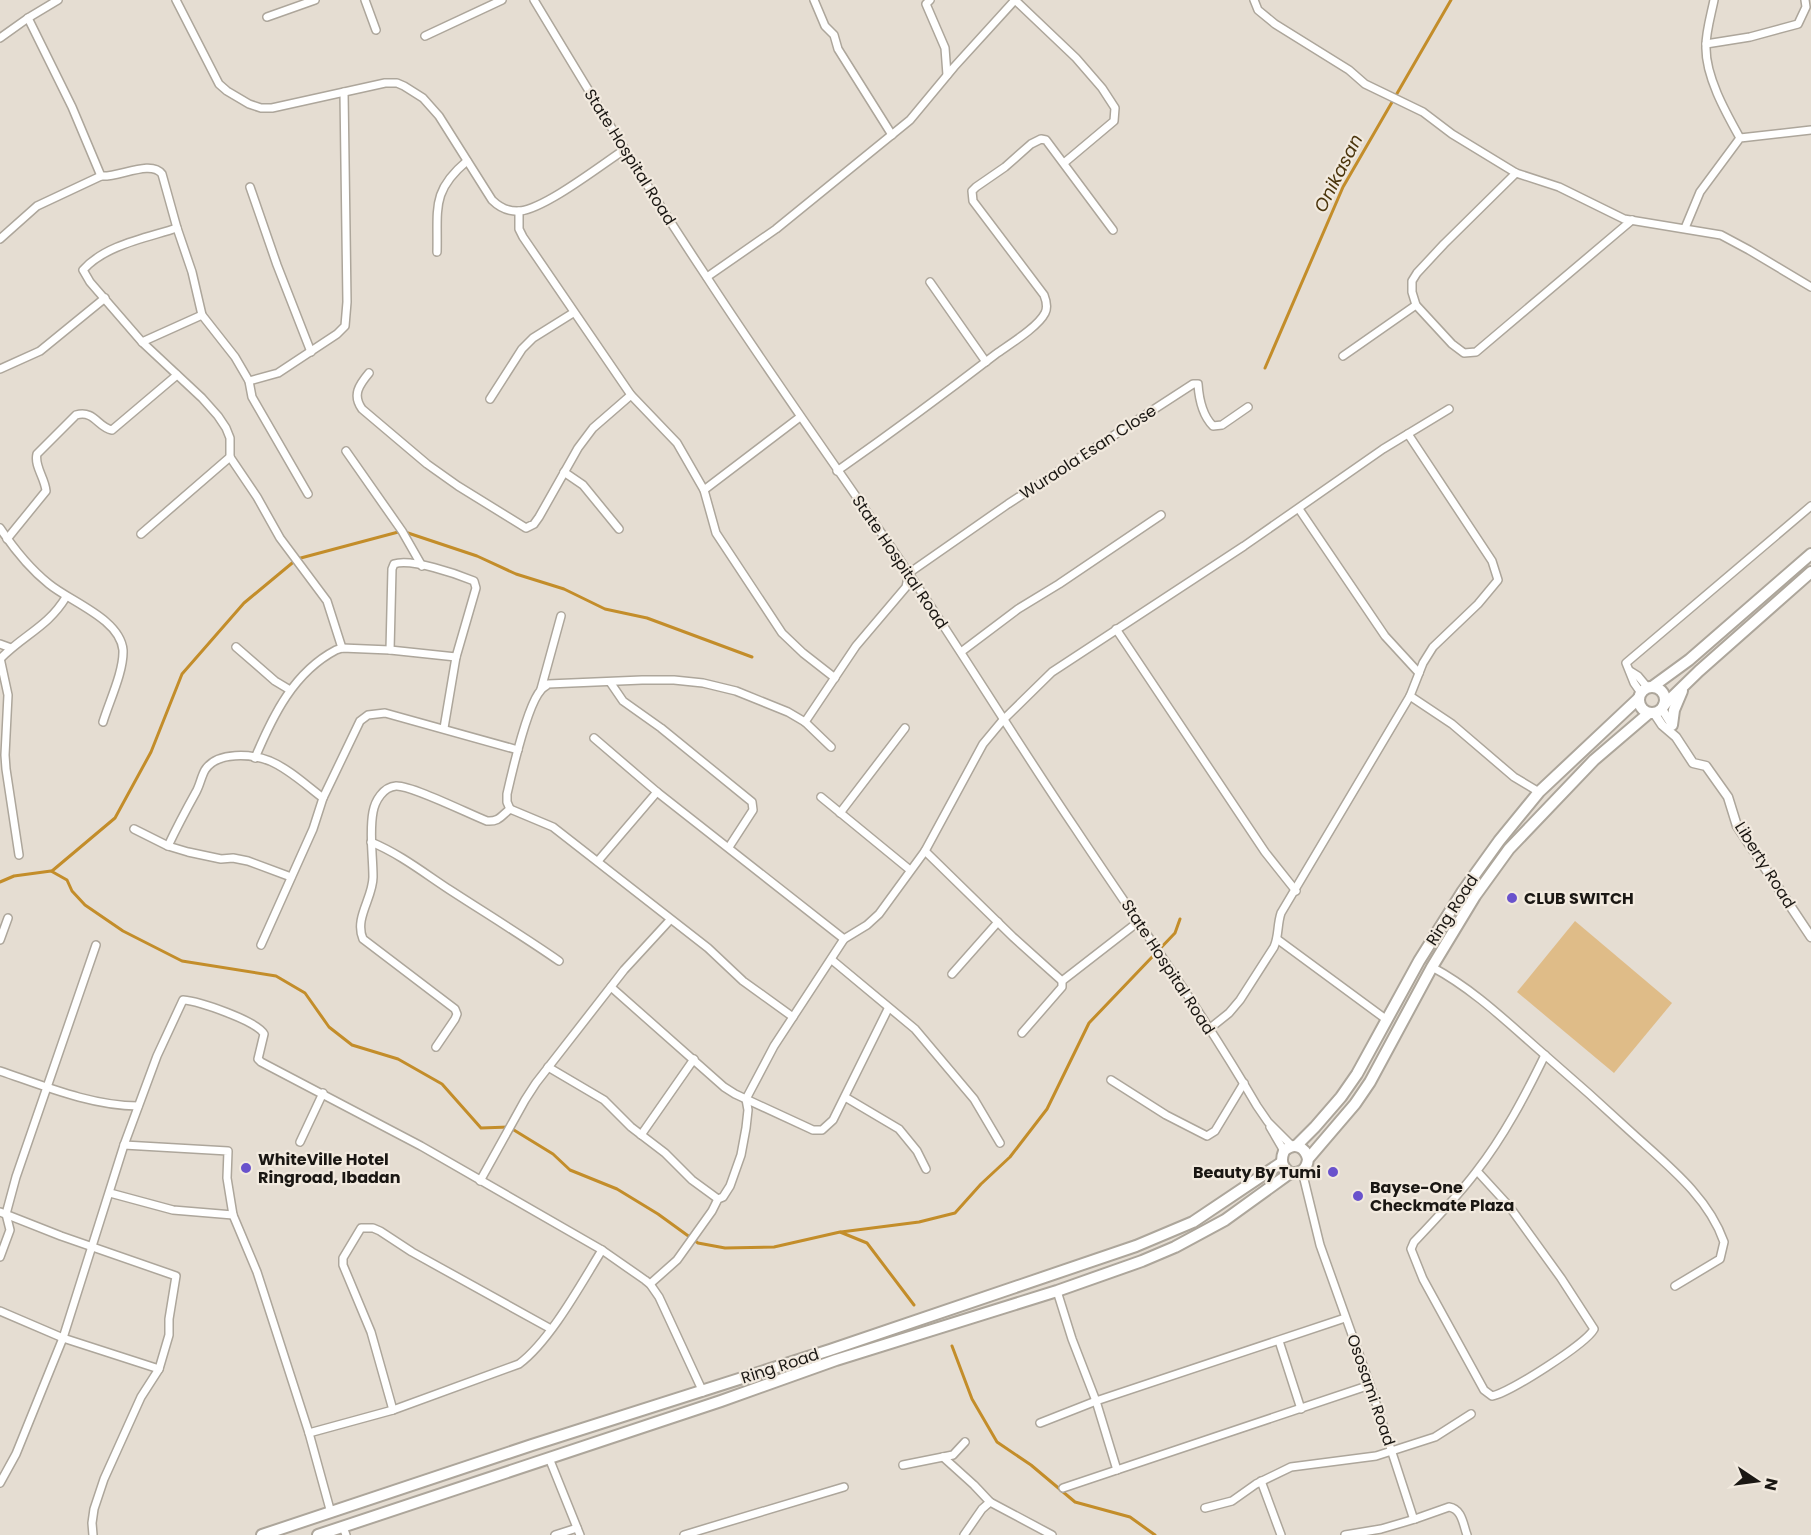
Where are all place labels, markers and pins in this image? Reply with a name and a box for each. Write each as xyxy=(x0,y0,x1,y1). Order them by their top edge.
place label: CLUB SWITCH xyxy=(1524,887,1634,910)
marker: CLUB SWITCH xyxy=(1505,891,1519,905)
place label: WhiteVille Hotel Ringroad, Ibadan xyxy=(258,1148,401,1189)
marker: WhiteVille Hotel Ringroad, Ibadan xyxy=(239,1161,253,1175)
place label: Beauty By Tumi xyxy=(1193,1161,1321,1184)
marker: Beauty By Tumi xyxy=(1326,1165,1340,1179)
place label: Bayse-One Checkmate Plaza xyxy=(1370,1176,1514,1217)
marker: Bayse-One Checkmate Plaza xyxy=(1351,1189,1365,1203)

